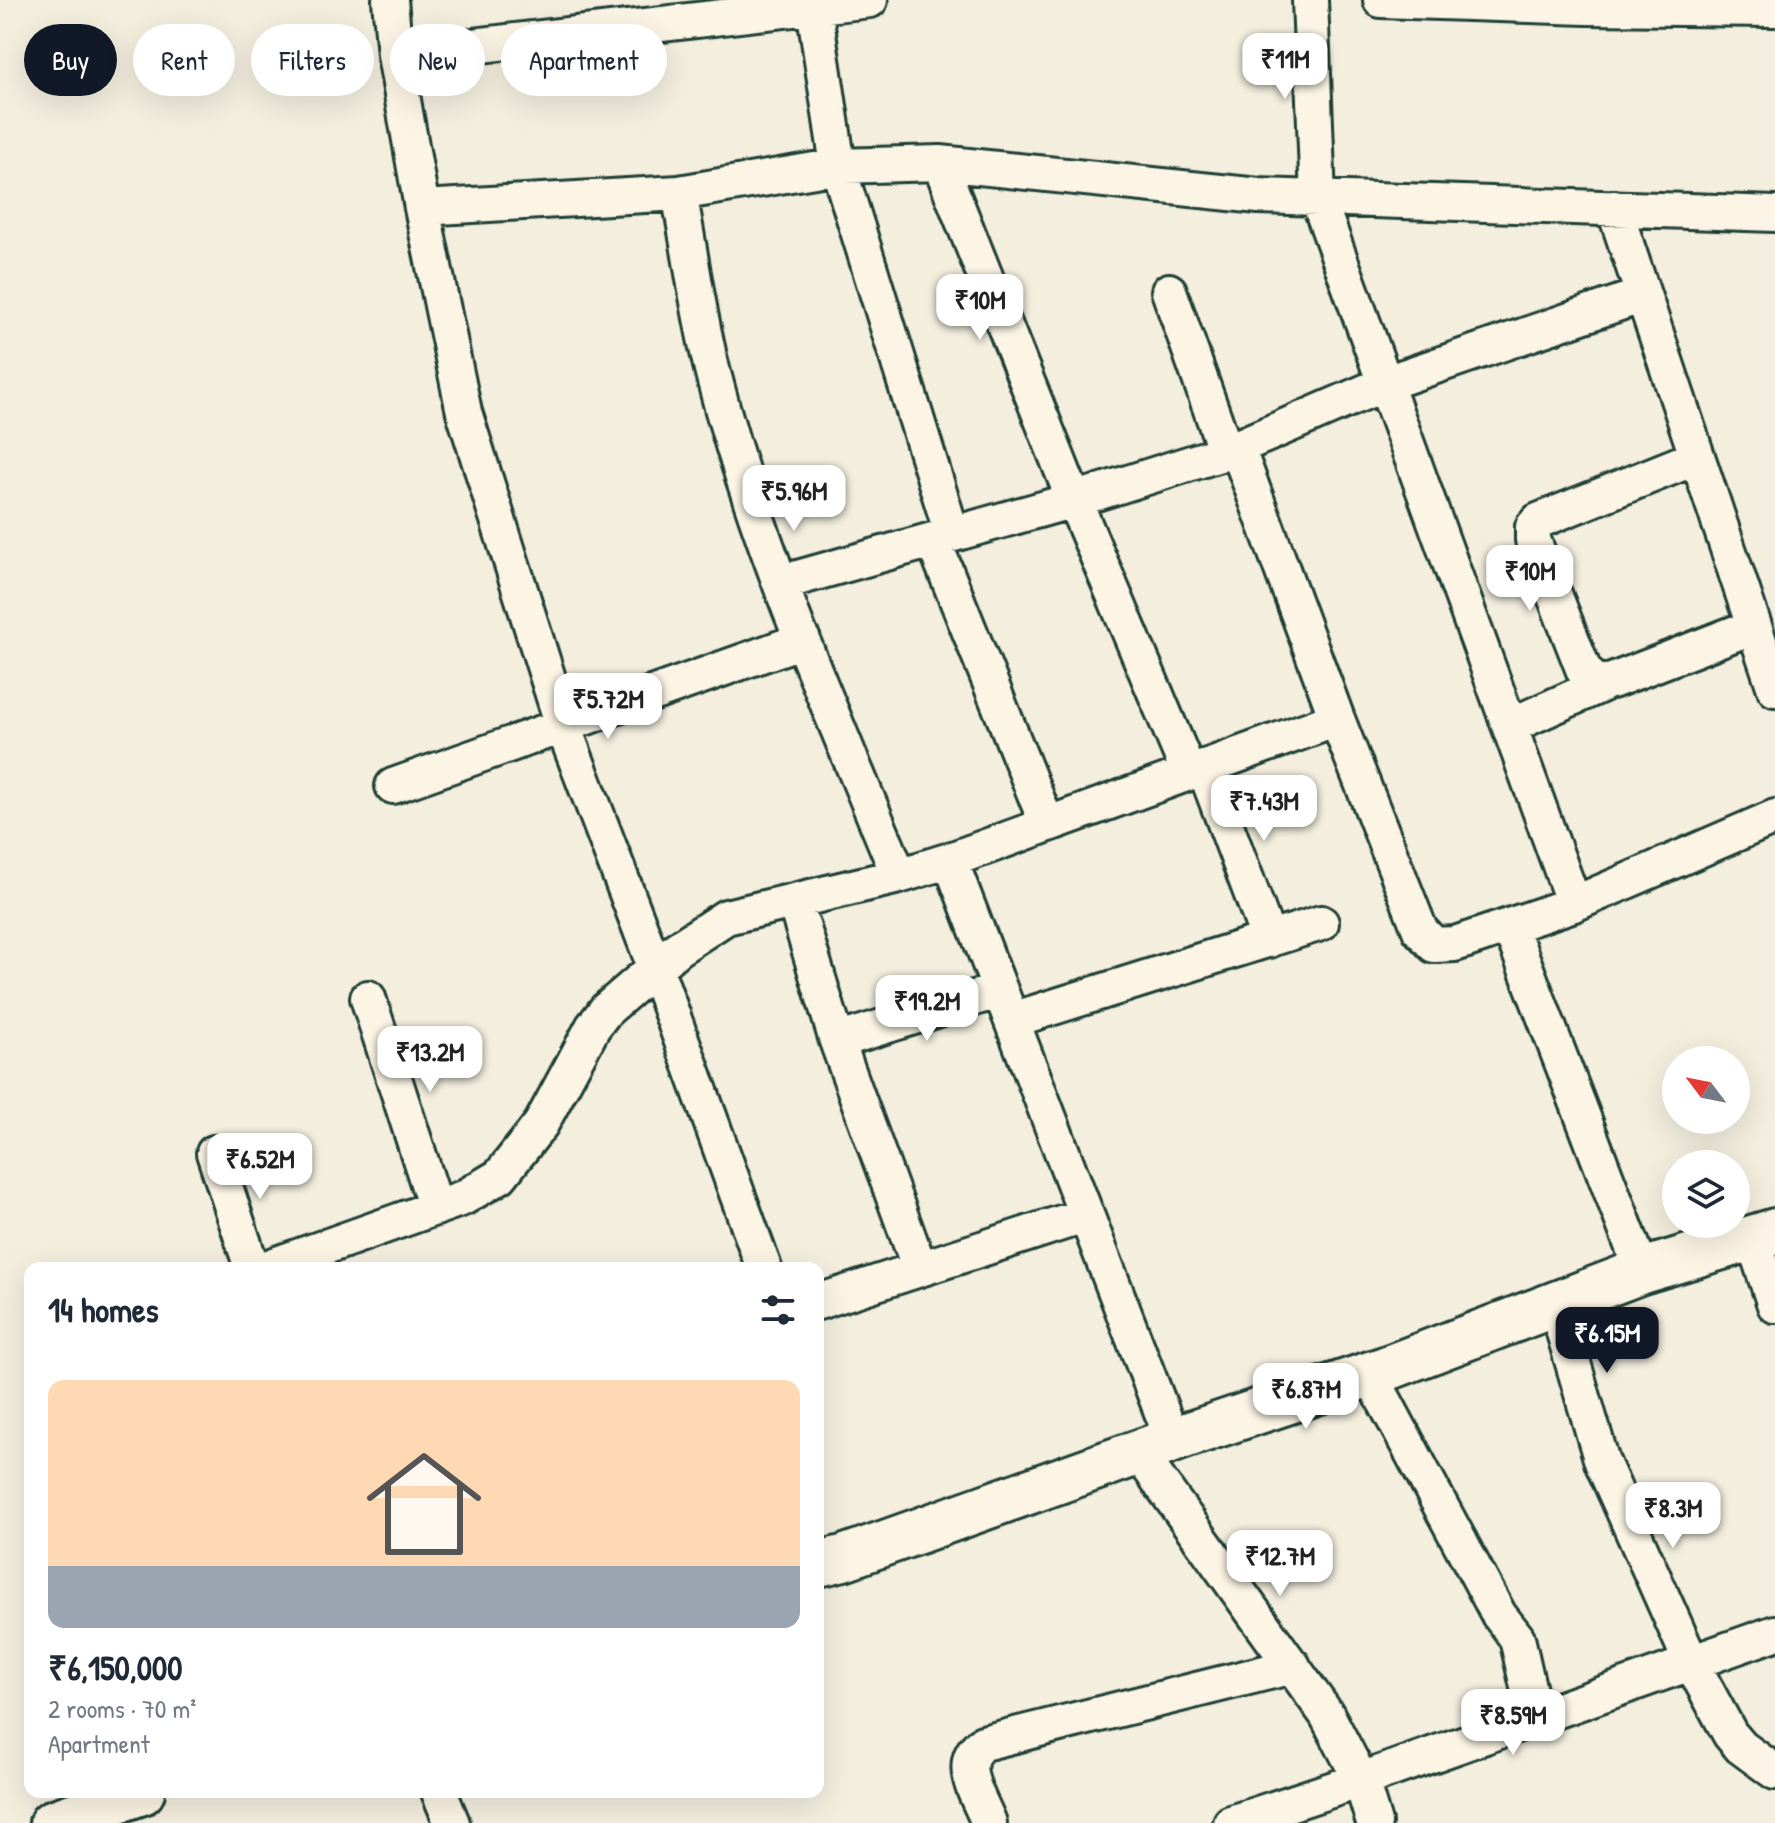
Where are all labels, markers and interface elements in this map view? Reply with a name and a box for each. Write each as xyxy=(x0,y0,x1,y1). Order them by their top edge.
chip: Buy xyxy=(24,24,117,96)
chip: Rent xyxy=(133,24,235,96)
chip: Filters xyxy=(251,24,374,96)
chip: New xyxy=(390,24,485,96)
chip: Apartment xyxy=(501,24,667,96)
pin: ₹11M xyxy=(1238,33,1332,101)
text: ₹11M xyxy=(1260,41,1310,76)
pin: ₹10M xyxy=(933,274,1027,342)
text: ₹10M xyxy=(954,282,1006,317)
pin: ₹5.96M xyxy=(729,465,859,533)
text: ₹5.96M xyxy=(761,473,827,508)
pin: ₹10M xyxy=(1483,545,1577,613)
text: ₹10M xyxy=(1504,553,1556,588)
pin: ₹5.72M xyxy=(543,673,673,741)
text: ₹5.72M xyxy=(572,681,644,716)
pin: ₹7.43M xyxy=(1199,775,1329,843)
text: ₹7.43M xyxy=(1229,783,1299,818)
pin: ₹19.2M xyxy=(862,975,992,1043)
text: ₹19.2M xyxy=(893,983,961,1018)
pin: ₹13.2M xyxy=(365,1026,495,1094)
text: ₹13.2M xyxy=(395,1034,465,1069)
north arrow xyxy=(1662,1046,1750,1134)
map controls xyxy=(1662,1046,1750,1238)
pin: ₹6.52M xyxy=(195,1133,325,1201)
text: ₹6.52M xyxy=(225,1141,295,1176)
button: layers xyxy=(1662,1150,1750,1238)
text: 14 homes xyxy=(48,1287,159,1333)
icon: filters xyxy=(756,1288,800,1332)
pin: ₹6.15M xyxy=(1542,1307,1672,1375)
text: ₹6.15M xyxy=(1574,1315,1640,1350)
pin: ₹6.87M xyxy=(1241,1363,1371,1431)
text: ₹6.87M xyxy=(1271,1371,1341,1406)
icon: home xyxy=(352,1432,496,1576)
pin: ₹8.3M xyxy=(1617,1482,1729,1550)
text: ₹8.3M xyxy=(1644,1490,1702,1525)
pin: ₹12.7M xyxy=(1215,1530,1345,1598)
text: ₹12.7M xyxy=(1245,1538,1315,1573)
text: ₹6,150,000 xyxy=(48,1645,182,1691)
pin: ₹8.59M xyxy=(1448,1689,1578,1757)
text: 2 rooms · 70 m² xyxy=(48,1691,196,1726)
text: ₹8.59M xyxy=(1479,1697,1547,1732)
text: Apartment xyxy=(48,1726,150,1761)

